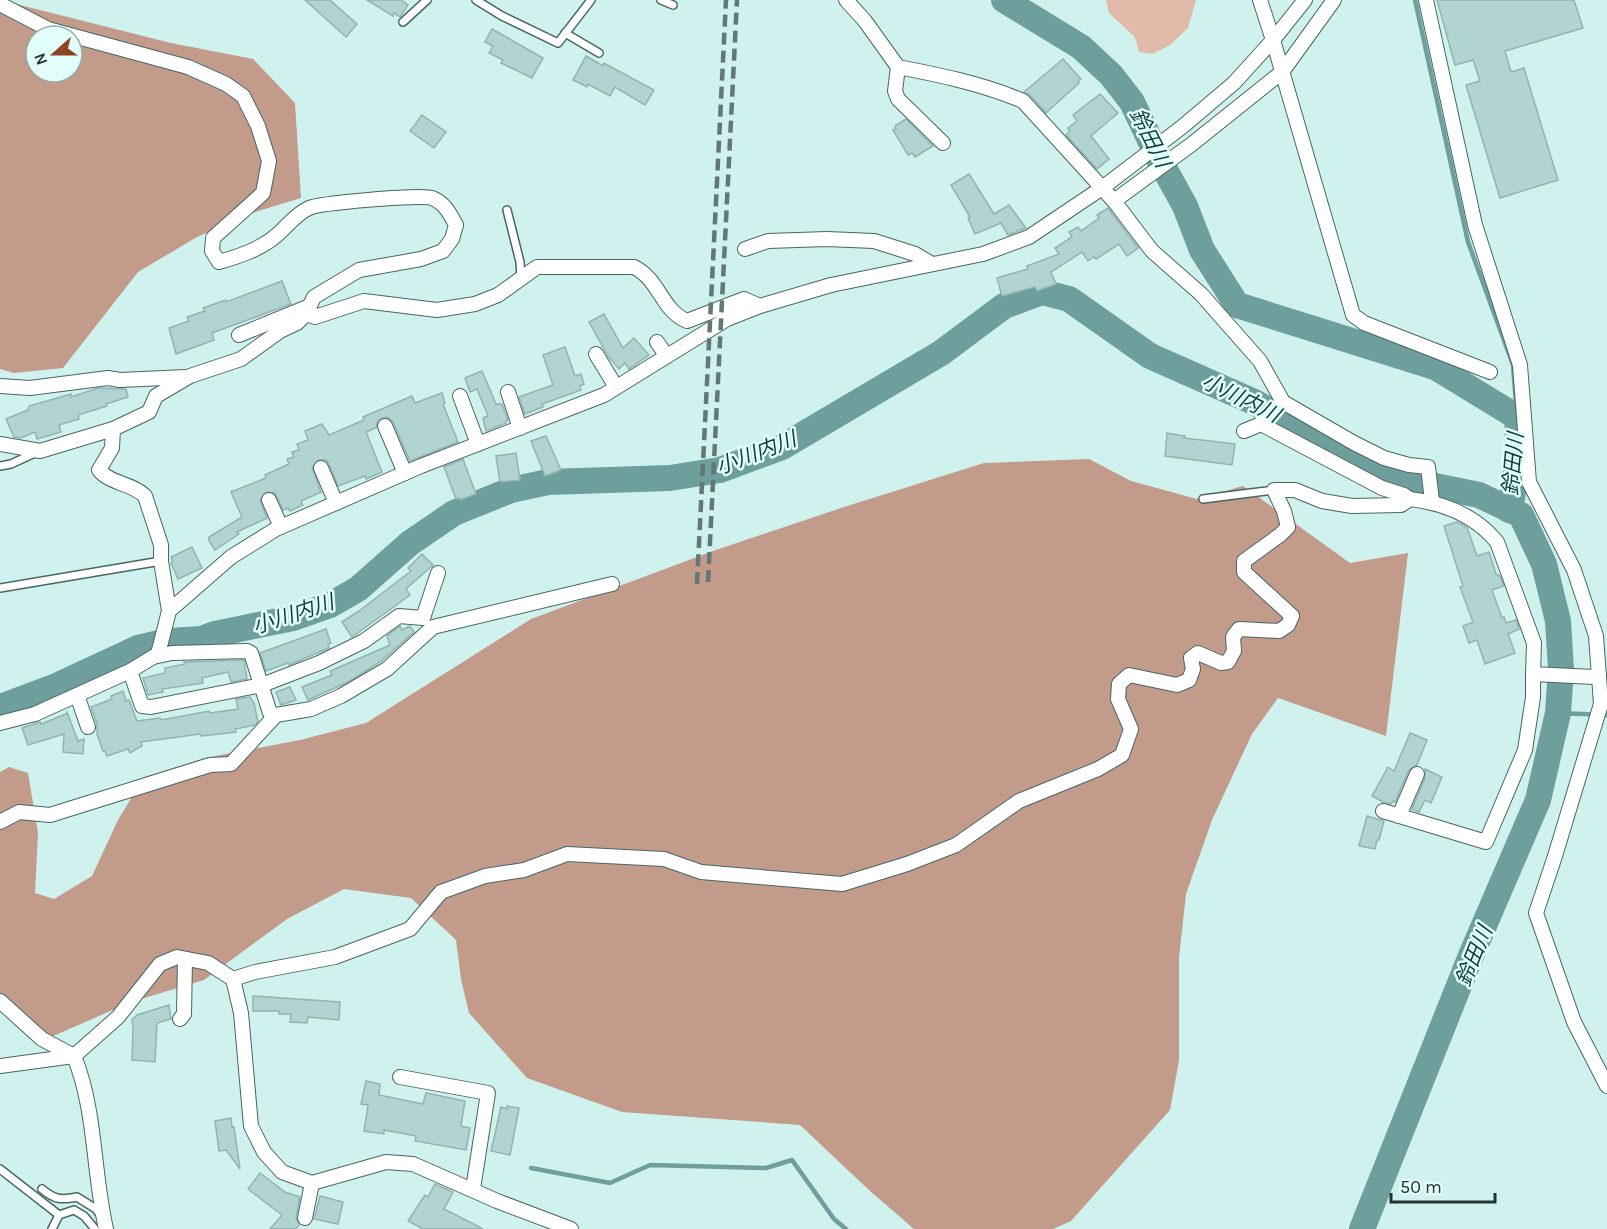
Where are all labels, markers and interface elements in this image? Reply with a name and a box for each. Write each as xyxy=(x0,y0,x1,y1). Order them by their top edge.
north arrow xyxy=(24,24,84,84)
text: N xyxy=(30,50,51,68)
water label: 鈴田川 xyxy=(1125,104,1176,173)
water label: 小川内川 xyxy=(1198,369,1286,428)
water label: 小川内川 xyxy=(712,426,801,479)
water label: 鈴田川 xyxy=(1498,430,1528,496)
water label: 小川内川 xyxy=(249,589,339,638)
water label: 鈴田川 xyxy=(1451,920,1498,990)
scale bar xyxy=(1391,1166,1494,1204)
text: 50 m xyxy=(1400,1176,1442,1198)

